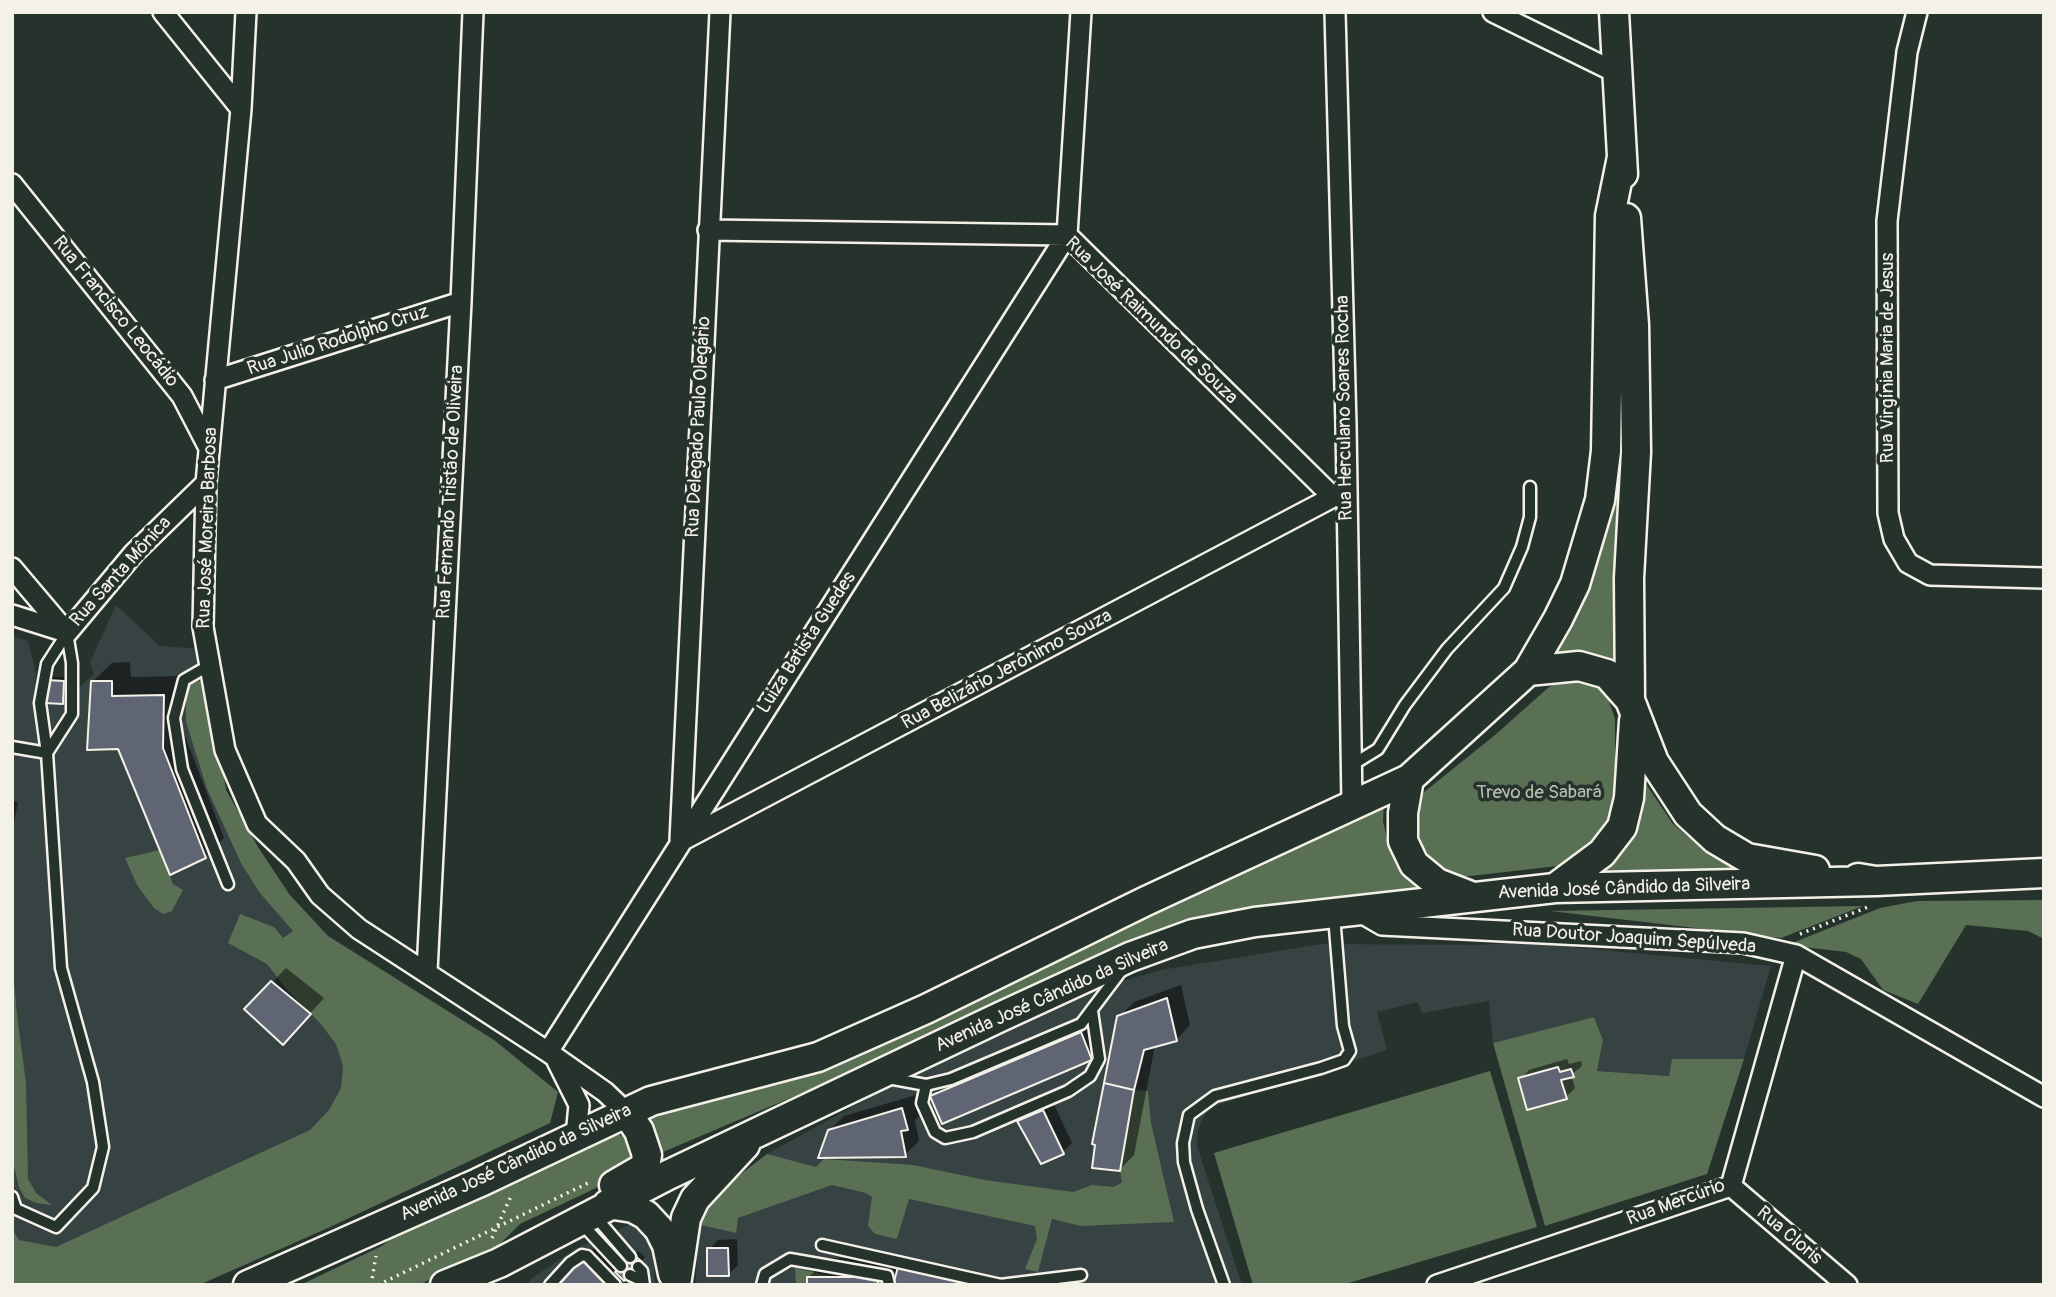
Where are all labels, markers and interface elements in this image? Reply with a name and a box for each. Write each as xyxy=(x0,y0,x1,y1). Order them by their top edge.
street label: Rua Francisco Leocádio xyxy=(47,232,183,392)
street label: Rua José Raimundo de Souza xyxy=(1060,232,1242,410)
street label: Rua Virgínia Maria de Jesus xyxy=(1877,253,1899,463)
street label: Rua Herculano Soares Rocha xyxy=(1332,295,1358,521)
street label: Rua Julio Rodolpho Cruz xyxy=(244,301,432,381)
street label: Rua Delegado Paulo Olegário xyxy=(682,316,716,538)
street label: Rua Fernando Tristão de Oliveira xyxy=(433,364,469,620)
street label: Rua José Moreira Barbosa xyxy=(193,427,223,629)
street label: Rua Santa Mônica xyxy=(65,512,177,632)
street label: Luiza Batista Guedes xyxy=(753,568,861,718)
street label: Rua Belizário Jerônimo Souza xyxy=(898,605,1116,735)
park label: Trevo de Sabará xyxy=(1476,782,1602,804)
street label: Avenida José Cândido da Silveira xyxy=(1497,873,1751,905)
street label: Rua Doutor Joaquim Sepúlveda xyxy=(1511,919,1757,959)
street label: Avenida José Cândido da Silveira xyxy=(932,934,1172,1058)
street label: Avenida José Cândido da Silveira xyxy=(397,1099,635,1227)
street label: Rua Mercúrio xyxy=(1624,1175,1728,1231)
street label: Rua Cloris xyxy=(1752,1202,1826,1270)

